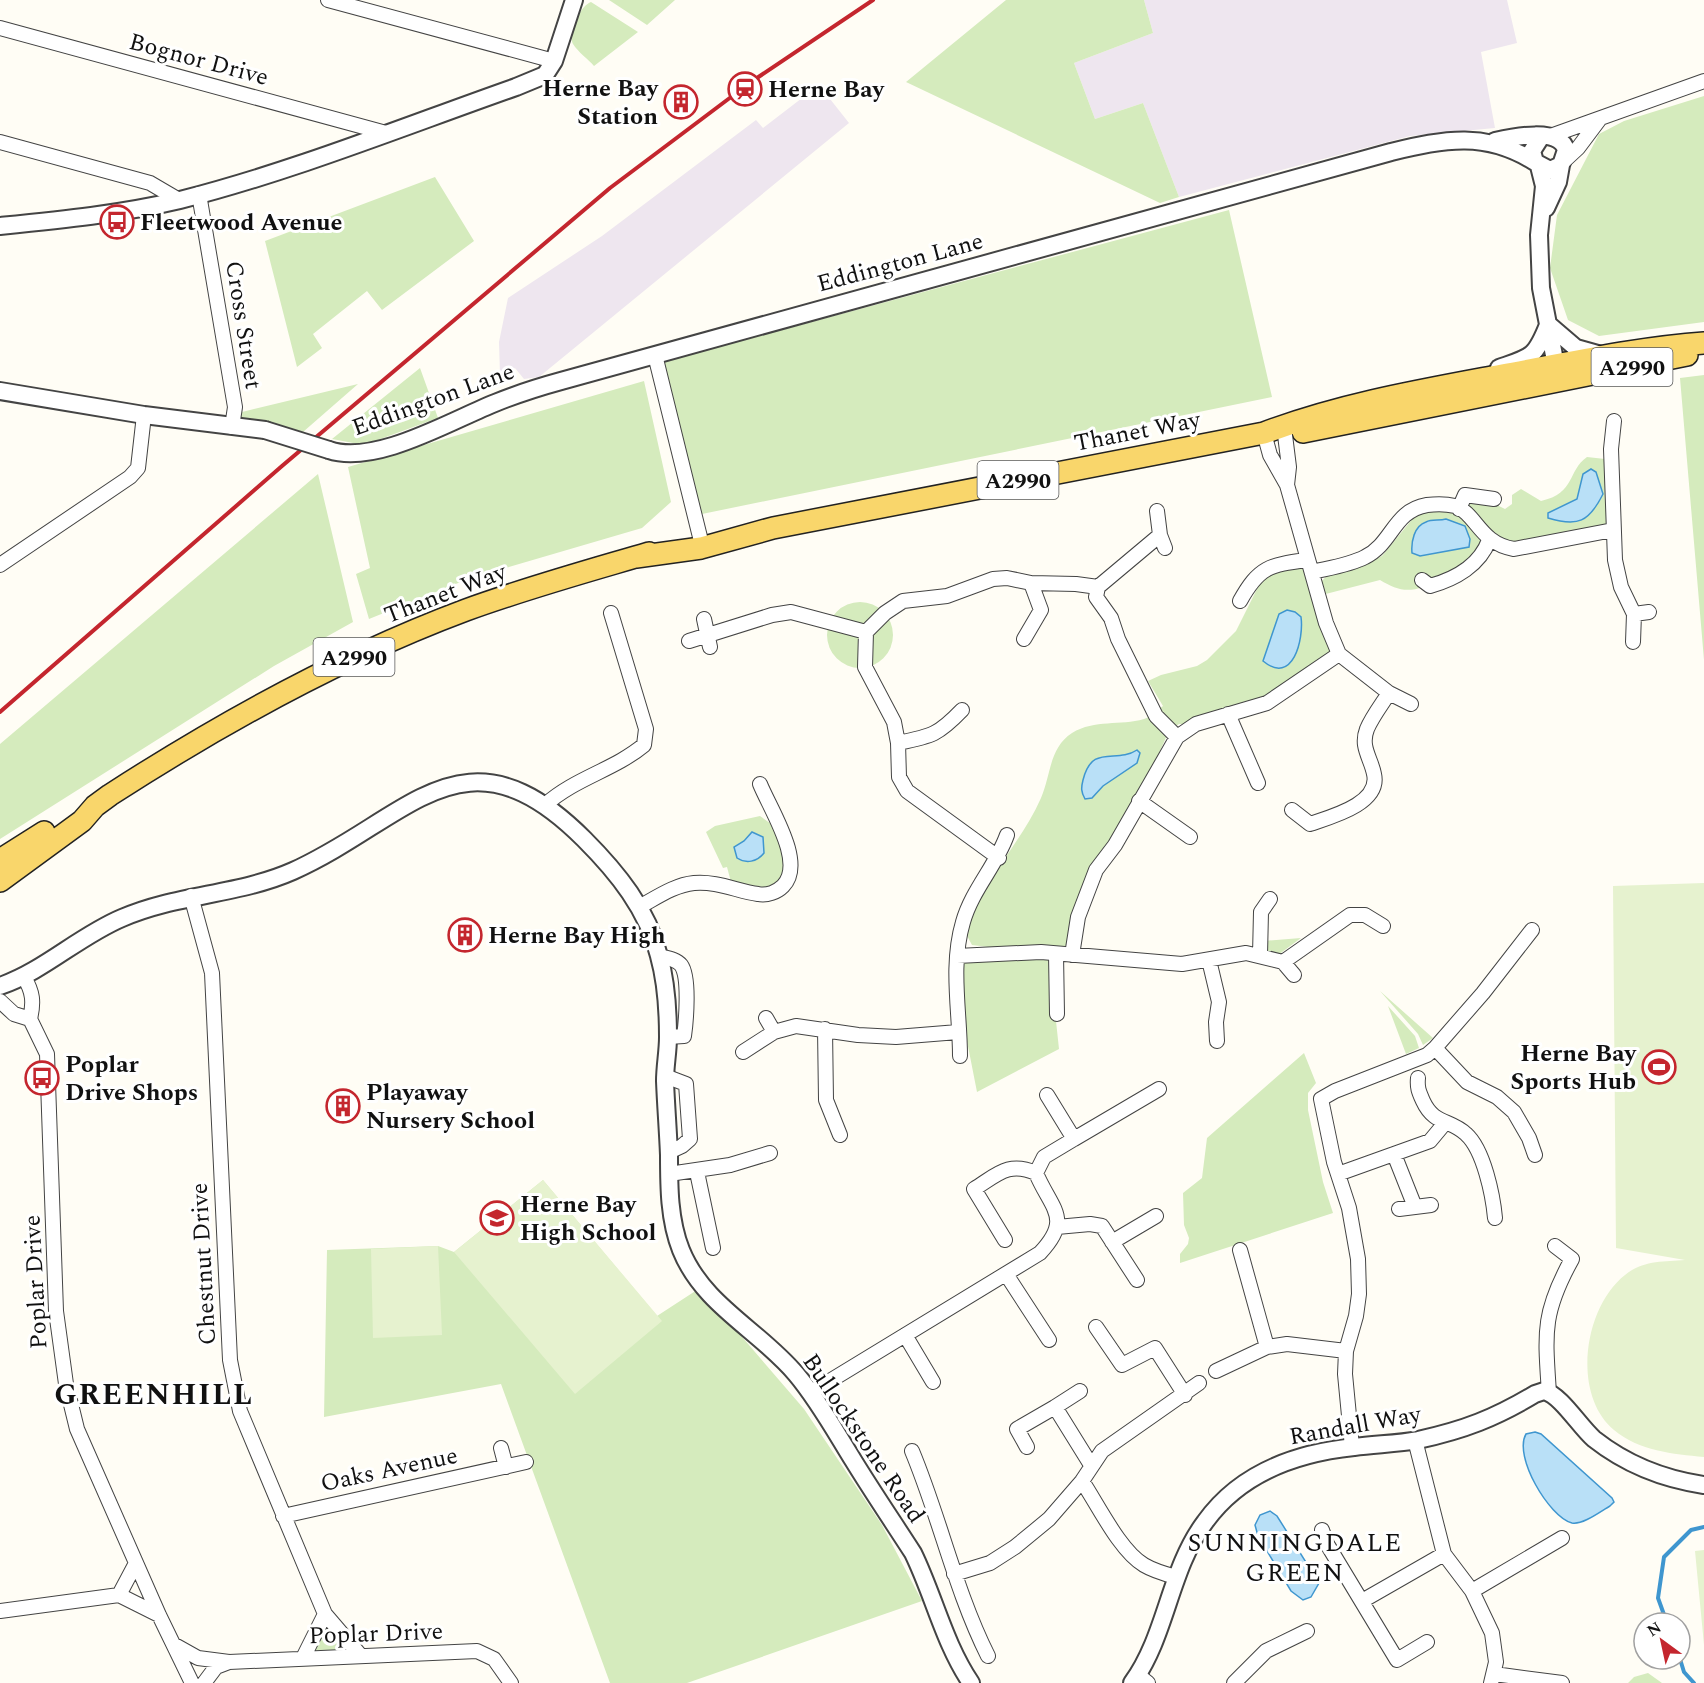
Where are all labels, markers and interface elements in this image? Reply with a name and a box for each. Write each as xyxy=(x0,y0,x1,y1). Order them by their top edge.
street label: Bognor Drive xyxy=(125,24,273,96)
place label: Herne Bay Station xyxy=(542,71,660,135)
station icon: Herne Bay xyxy=(727,71,763,107)
place label: Herne Bay xyxy=(768,72,885,108)
building icon: Herne Bay Station xyxy=(663,84,699,120)
bus stop icon: Fleetwood Avenue xyxy=(99,204,135,240)
place label: Fleetwood Avenue xyxy=(140,205,342,241)
street label: Eddington Lane xyxy=(813,223,987,302)
street label: Cross Street xyxy=(215,258,271,392)
road number: A2990 xyxy=(1592,348,1672,386)
street label: Eddington Lane xyxy=(347,354,520,446)
street label: Thanet Way xyxy=(1071,402,1205,462)
road number: A2990 xyxy=(978,461,1058,499)
street label: Thanet Way xyxy=(379,554,513,634)
road number: A2990 xyxy=(314,638,394,676)
building icon: Herne Bay High xyxy=(447,917,483,953)
place label: Herne Bay High xyxy=(488,918,666,954)
place label: Herne Bay Sports Hub xyxy=(1511,1036,1638,1100)
place label: Poplar Drive Shops xyxy=(65,1047,198,1111)
sports icon: Herne Bay Sports Hub xyxy=(1641,1049,1677,1085)
bus stop icon: Poplar Drive Shops xyxy=(24,1060,60,1096)
place label: Playaway Nursery School xyxy=(366,1075,535,1139)
building icon: Playaway Nursery School xyxy=(325,1088,361,1124)
street label: Chestnut Drive xyxy=(182,1182,226,1346)
place label: Herne Bay High School xyxy=(520,1187,657,1251)
school or university icon: Herne Bay High School xyxy=(479,1200,515,1236)
street label: Poplar Drive xyxy=(15,1214,57,1350)
street label: Bullockstone Road xyxy=(793,1346,933,1531)
district label: GREENHILL xyxy=(54,1372,254,1418)
street label: Randall Way xyxy=(1286,1396,1425,1455)
street label: Oaks Avenue xyxy=(317,1438,461,1502)
district label: SUNNINGDALE GREEN xyxy=(1187,1523,1403,1593)
north arrow xyxy=(1632,1611,1692,1671)
street label: Poplar Drive xyxy=(308,1614,444,1654)
text: N xyxy=(1642,1616,1666,1643)

